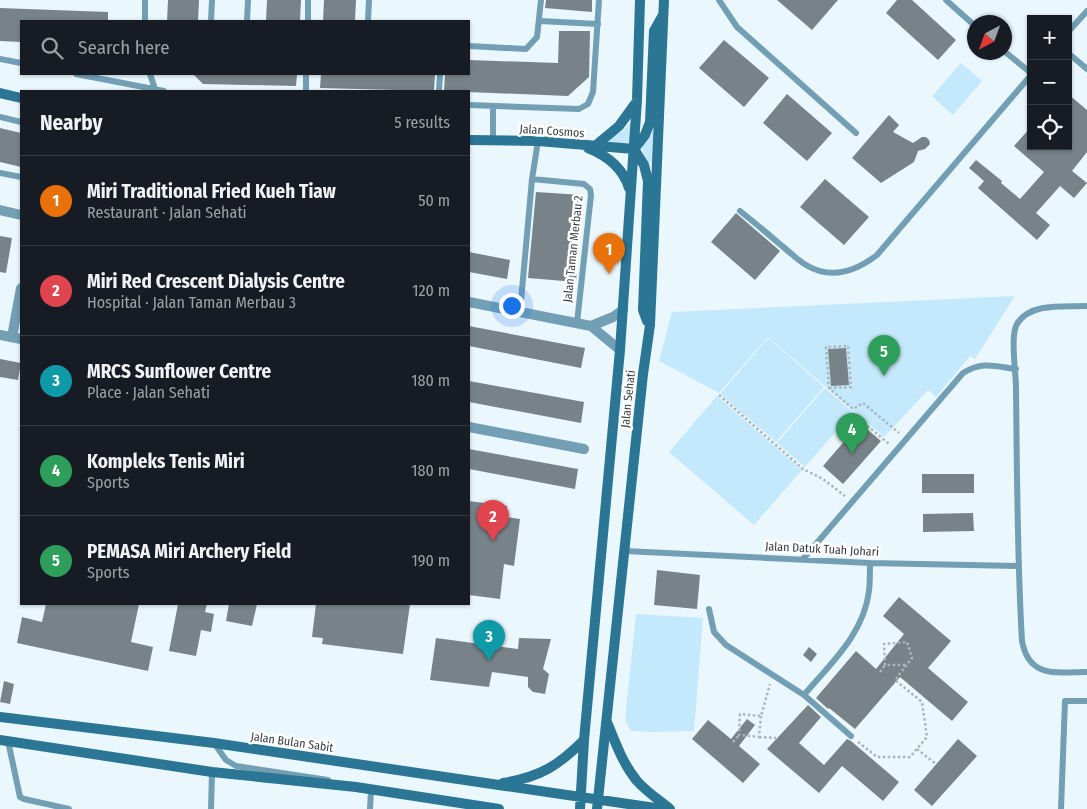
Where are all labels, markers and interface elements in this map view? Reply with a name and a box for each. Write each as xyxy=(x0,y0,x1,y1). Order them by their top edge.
north arrow xyxy=(967,15,1012,60)
map controls xyxy=(1027,15,1072,150)
button: + xyxy=(1027,15,1072,60)
search box xyxy=(20,20,470,75)
icon: search xyxy=(38,34,66,62)
text: Search here xyxy=(78,36,170,59)
button: − xyxy=(1027,60,1072,105)
button: locate xyxy=(1027,105,1072,150)
text: Nearby xyxy=(40,110,102,136)
text: 5 results xyxy=(394,113,450,132)
street label: Jalan Cosmos xyxy=(519,122,585,140)
text: Miri Traditional Fried Kueh Tiaw xyxy=(87,180,336,203)
text: 1 xyxy=(53,191,59,210)
text: 50 m xyxy=(418,191,450,210)
street label: Jalan Taman Merbau 2 xyxy=(560,195,586,303)
text: Restaurant · Jalan Sehati xyxy=(87,203,247,222)
pin: 1 xyxy=(593,233,625,274)
text: Miri Red Crescent Dialysis Centre xyxy=(87,270,345,293)
text: 2 xyxy=(52,281,60,300)
text: 120 m xyxy=(412,281,450,300)
text: Hospital · Jalan Taman Merbau 3 xyxy=(87,293,296,312)
your location xyxy=(499,293,525,319)
pin: 5 xyxy=(868,335,900,376)
text: MRCS Sunflower Centre xyxy=(87,360,271,383)
street label: Jalan Sehati xyxy=(618,369,638,429)
text: 3 xyxy=(52,371,60,390)
text: 180 m xyxy=(411,371,450,390)
text: Place · Jalan Sehati xyxy=(87,383,210,402)
pin: 4 xyxy=(836,413,868,454)
text: Kompleks Tenis Miri xyxy=(87,450,245,473)
text: 4 xyxy=(52,461,60,480)
text: 180 m xyxy=(411,461,450,480)
text: Sports xyxy=(87,473,130,492)
pin: 2 xyxy=(477,500,509,541)
street label: Jalan Datuk Tuah Johari xyxy=(765,539,879,559)
text: PEMASA Miri Archery Field xyxy=(87,540,291,563)
text: 5 xyxy=(52,551,60,570)
text: 190 m xyxy=(412,551,450,570)
text: Sports xyxy=(87,563,130,582)
pin: 3 xyxy=(473,620,505,661)
street label: Jalan Bulan Sabit xyxy=(250,729,334,755)

